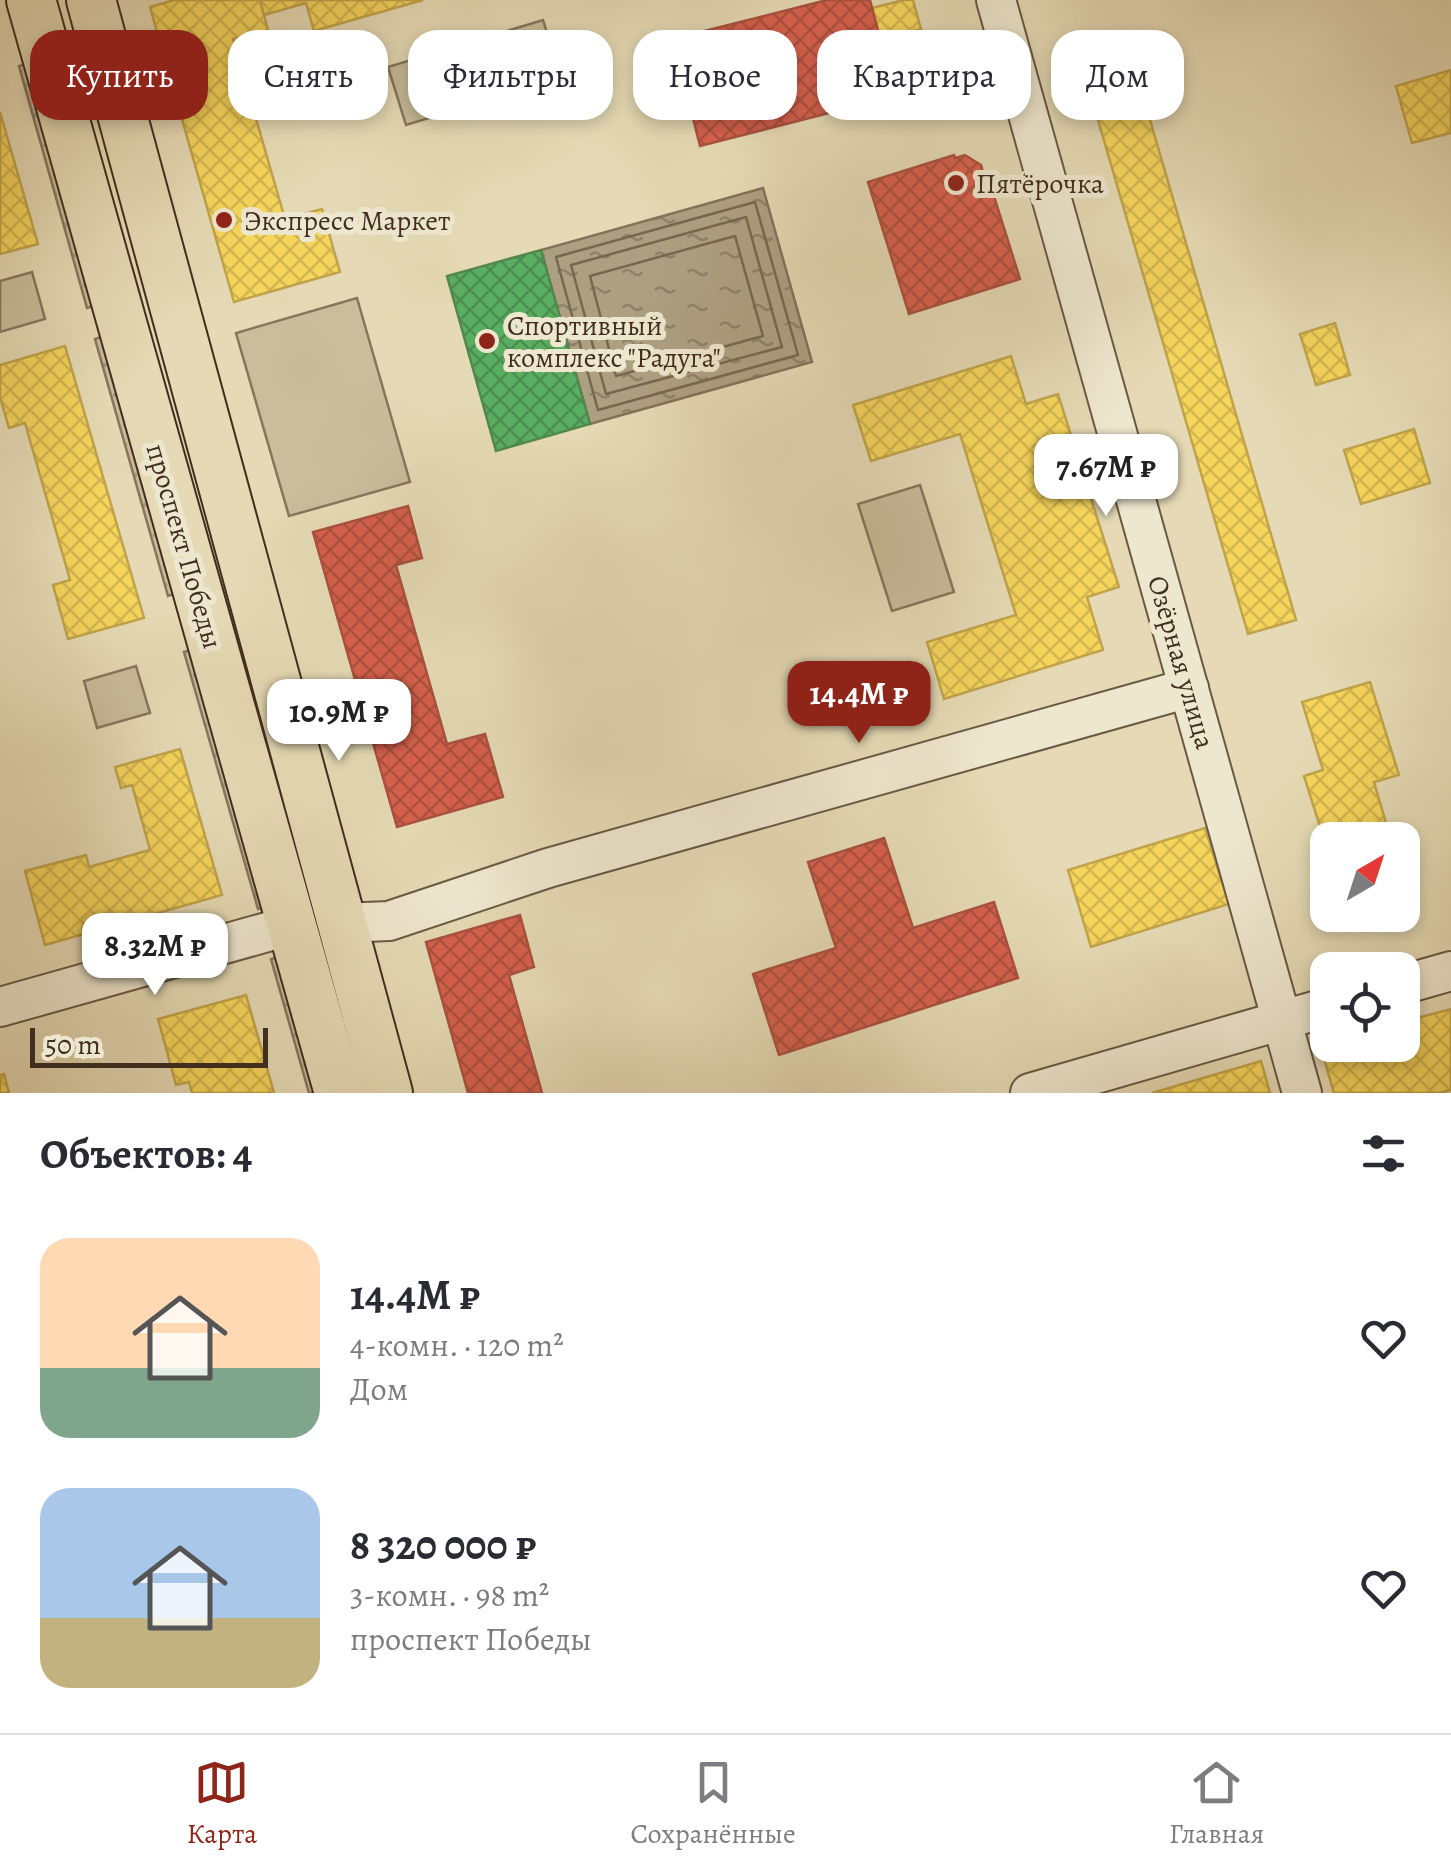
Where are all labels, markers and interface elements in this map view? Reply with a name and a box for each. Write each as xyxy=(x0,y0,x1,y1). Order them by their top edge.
chip: Купить xyxy=(30,30,208,120)
chip: Снять xyxy=(228,30,388,120)
chip: Фильтры xyxy=(408,30,613,120)
chip: Новое xyxy=(633,30,797,120)
chip: Квартира xyxy=(817,30,1031,120)
chip: Дом xyxy=(1051,30,1184,120)
place label: Пятёрочка xyxy=(976,165,1104,203)
marker: Пятёрочка xyxy=(945,172,967,194)
place label: Экспресс Маркет xyxy=(244,202,450,240)
marker: Экспресс Маркет xyxy=(213,209,235,231)
place label: Спортивный комплекс "Радуга" xyxy=(507,307,721,377)
marker: Спортивный комплекс "Радуга" xyxy=(476,330,498,352)
pin: 7.67M ₽ xyxy=(1014,434,1198,519)
street label: проспект Победы xyxy=(137,439,231,653)
text: 7.67M ₽ xyxy=(1056,444,1156,488)
street label: Озёрная улица xyxy=(1138,571,1224,753)
pin: 14.4M ₽ xyxy=(767,661,951,746)
text: 14.4M ₽ xyxy=(809,671,909,715)
pin: 10.9M ₽ xyxy=(247,679,431,764)
text: 10.9M ₽ xyxy=(289,689,389,733)
north arrow xyxy=(1310,822,1420,932)
map controls xyxy=(1310,822,1420,1062)
pin: 8.32M ₽ xyxy=(63,913,247,998)
text: 8.32M ₽ xyxy=(104,923,206,967)
button: locate xyxy=(1310,952,1420,1062)
scale bar xyxy=(30,1023,268,1068)
text: 50 m xyxy=(45,1026,101,1064)
text: Объектов: 4 xyxy=(40,1125,252,1182)
icon: filters xyxy=(1356,1126,1411,1181)
text: 14.4M ₽ xyxy=(350,1266,480,1323)
icon: home xyxy=(120,1278,240,1398)
icon: heart xyxy=(1356,1311,1411,1366)
text: 4-комн. · 120 m² xyxy=(350,1323,564,1367)
text: Дом xyxy=(350,1367,408,1411)
text: 8 320 000 ₽ xyxy=(350,1516,536,1573)
icon: home xyxy=(120,1528,240,1648)
icon: heart xyxy=(1356,1561,1411,1616)
text: 3-комн. · 98 m² xyxy=(350,1573,549,1617)
text: проспект Победы xyxy=(350,1617,592,1661)
tab: Карта xyxy=(187,1755,257,1853)
tab: Сохранённые xyxy=(631,1755,796,1853)
tab: Главная xyxy=(1169,1755,1264,1853)

